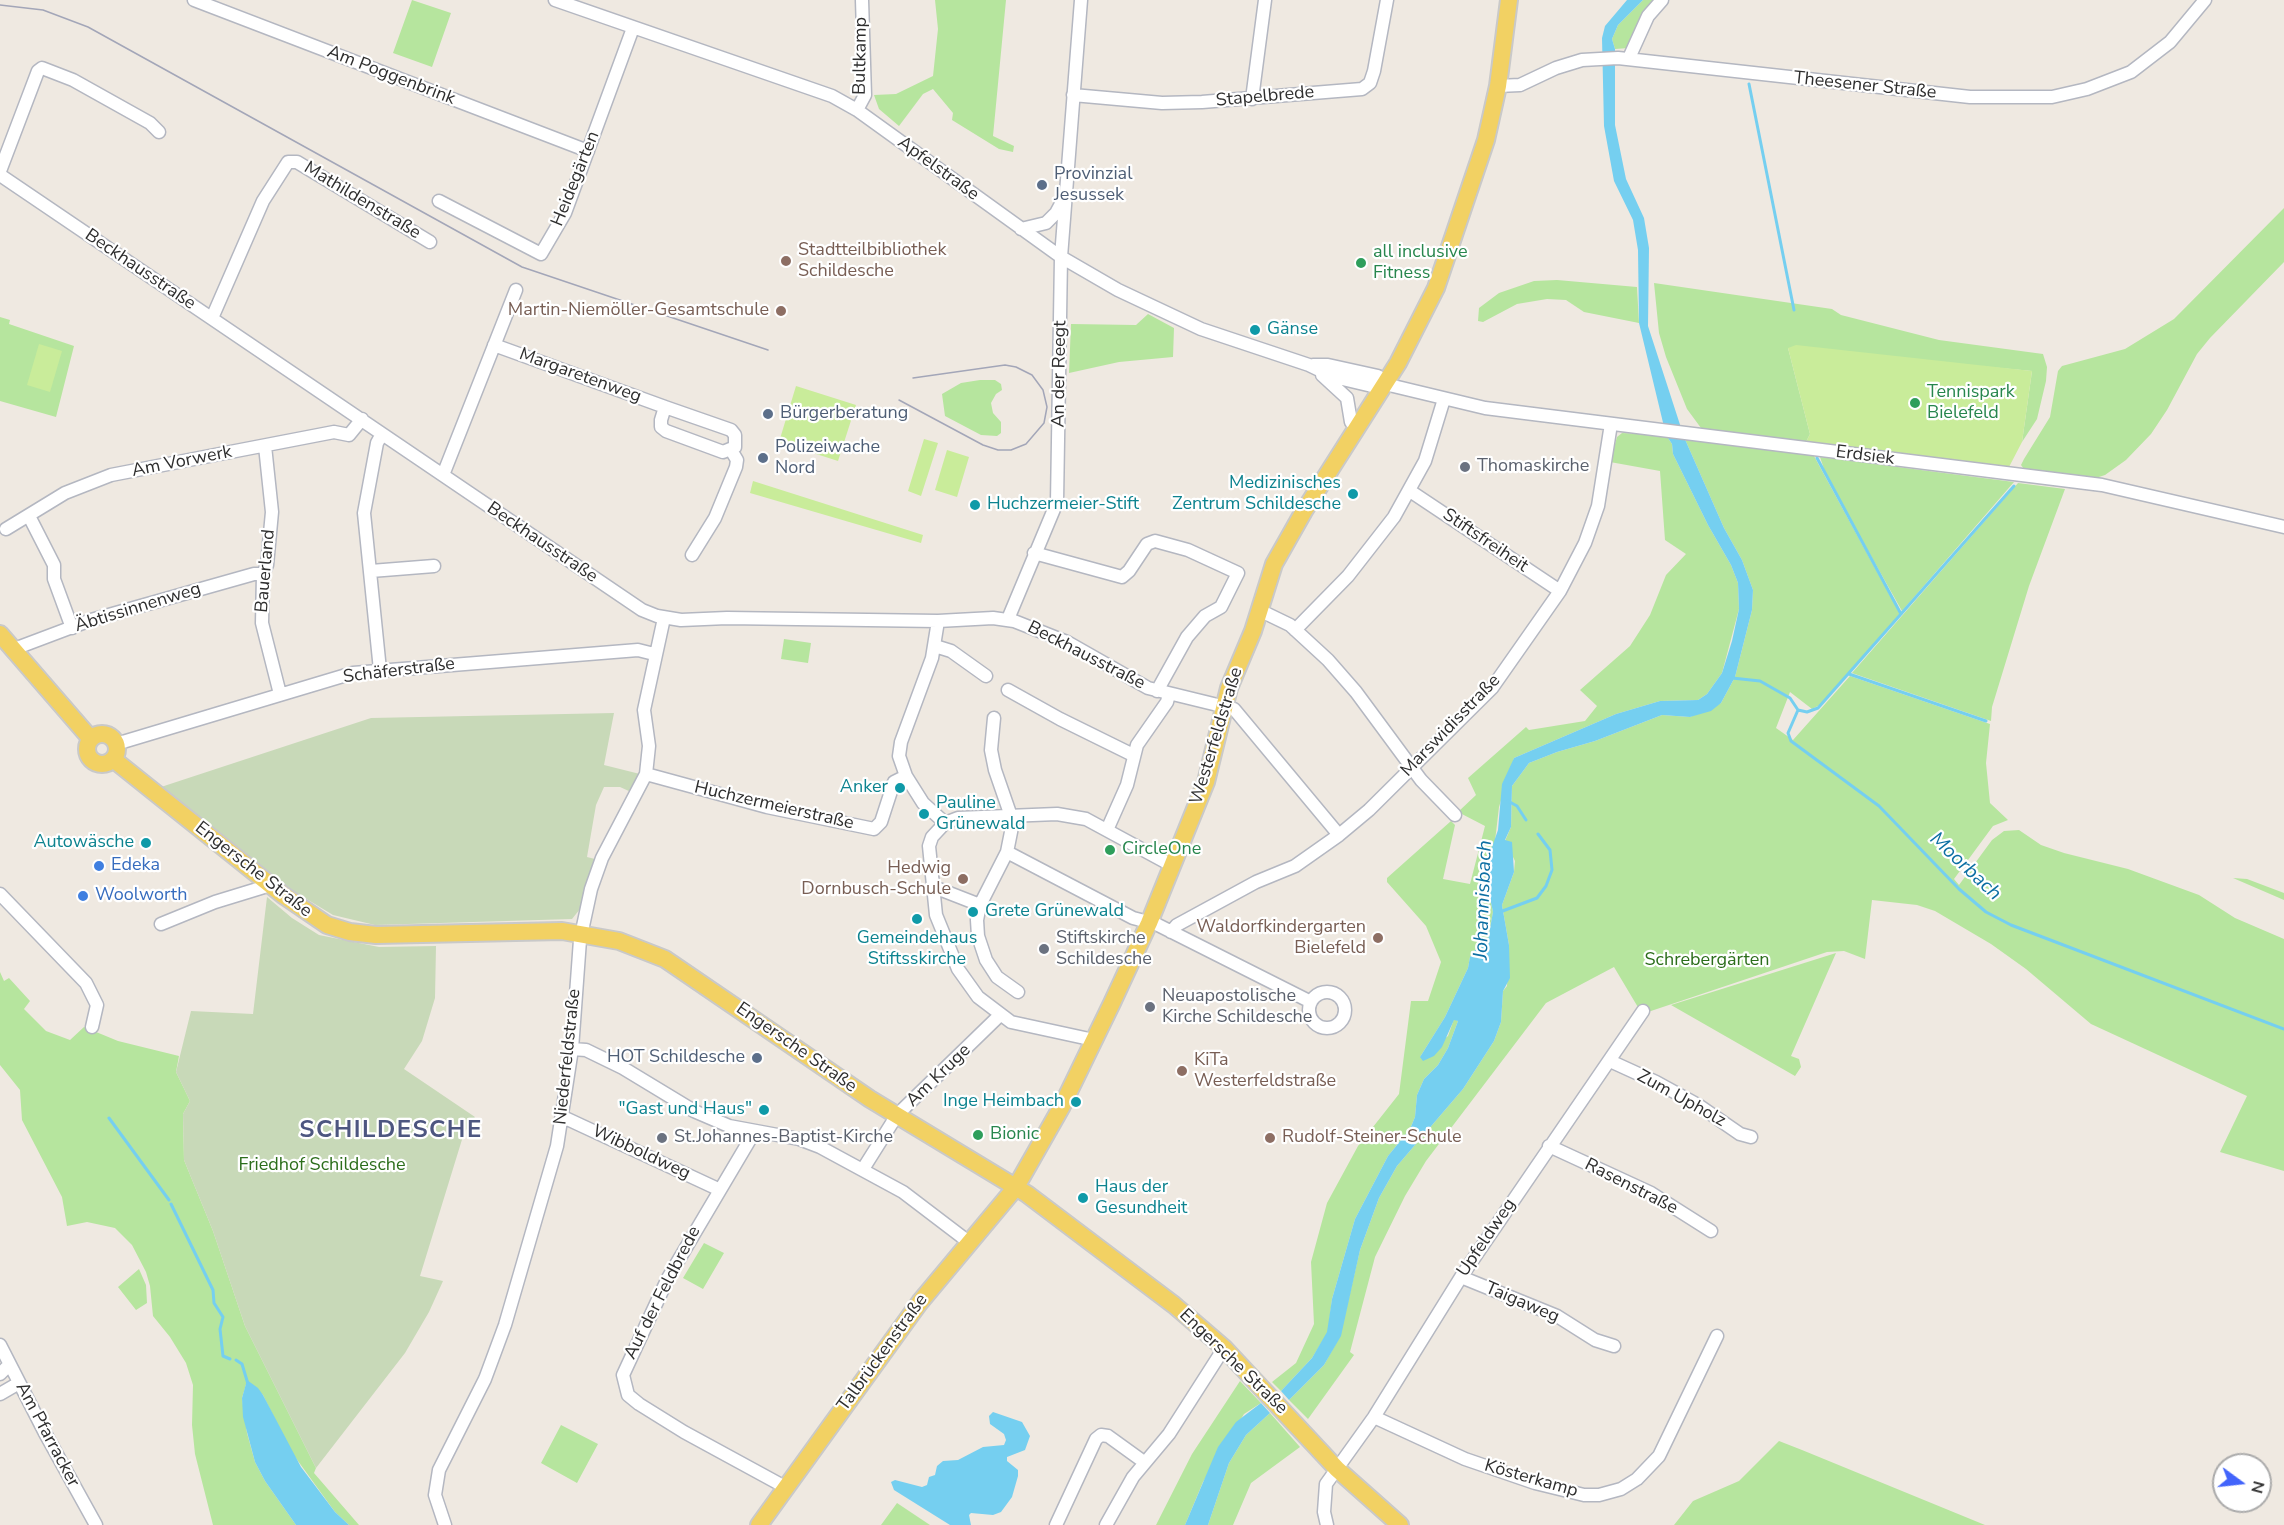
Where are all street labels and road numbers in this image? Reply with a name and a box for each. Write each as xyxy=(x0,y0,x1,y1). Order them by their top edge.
street label: Bultkamp xyxy=(850,17,872,95)
street label: Am Poggenbrink xyxy=(324,42,458,110)
street label: Theesener Straße xyxy=(1793,68,1937,104)
street label: Stapelbrede xyxy=(1215,82,1315,112)
street label: Heidegärten xyxy=(547,128,605,230)
street label: Apfelstraße xyxy=(893,132,983,206)
street label: Mathildenstraße xyxy=(300,158,424,244)
street label: Beckhausstraße xyxy=(80,225,200,315)
street label: An der Reegt xyxy=(1048,320,1072,428)
street label: Margaretenweg xyxy=(516,344,644,408)
street label: Am Vorwerk xyxy=(130,442,234,482)
street label: Erdsiek xyxy=(1835,442,1895,470)
street label: Beckhausstraße xyxy=(482,498,602,588)
street label: Stiftsfreiheit xyxy=(1438,505,1532,577)
street label: Bauerland xyxy=(252,529,280,613)
street label: Äbtissinnenweg xyxy=(72,579,204,637)
street label: Beckhausstraße xyxy=(1024,617,1148,695)
street label: Schäferstraße xyxy=(342,653,456,689)
street label: Westerfeldstraße xyxy=(1186,665,1248,807)
street label: Marswidisstraße xyxy=(1397,670,1505,782)
street label: Huchzermeierstraße xyxy=(692,777,856,835)
street label: Engersche Straße xyxy=(190,818,316,922)
street label: Niederfeldstraße xyxy=(550,988,586,1126)
street label: Engersche Straße xyxy=(731,998,861,1098)
street label: Am Kruge xyxy=(902,1040,976,1112)
street label: Zum Upholz xyxy=(1633,1066,1729,1132)
street label: Wibboldweg xyxy=(588,1121,694,1185)
street label: Rasenstraße xyxy=(1581,1154,1681,1220)
street label: Upfeldweg xyxy=(1453,1195,1521,1281)
street label: Auf der Feldbrede xyxy=(620,1223,706,1363)
street label: Taigaweg xyxy=(1482,1278,1562,1328)
street label: Talbrückenstraße xyxy=(833,1290,933,1416)
street label: Engersche Straße xyxy=(1174,1305,1292,1419)
street label: Am Pfarracker xyxy=(10,1379,84,1491)
street label: Kösterkamp xyxy=(1482,1455,1580,1503)

